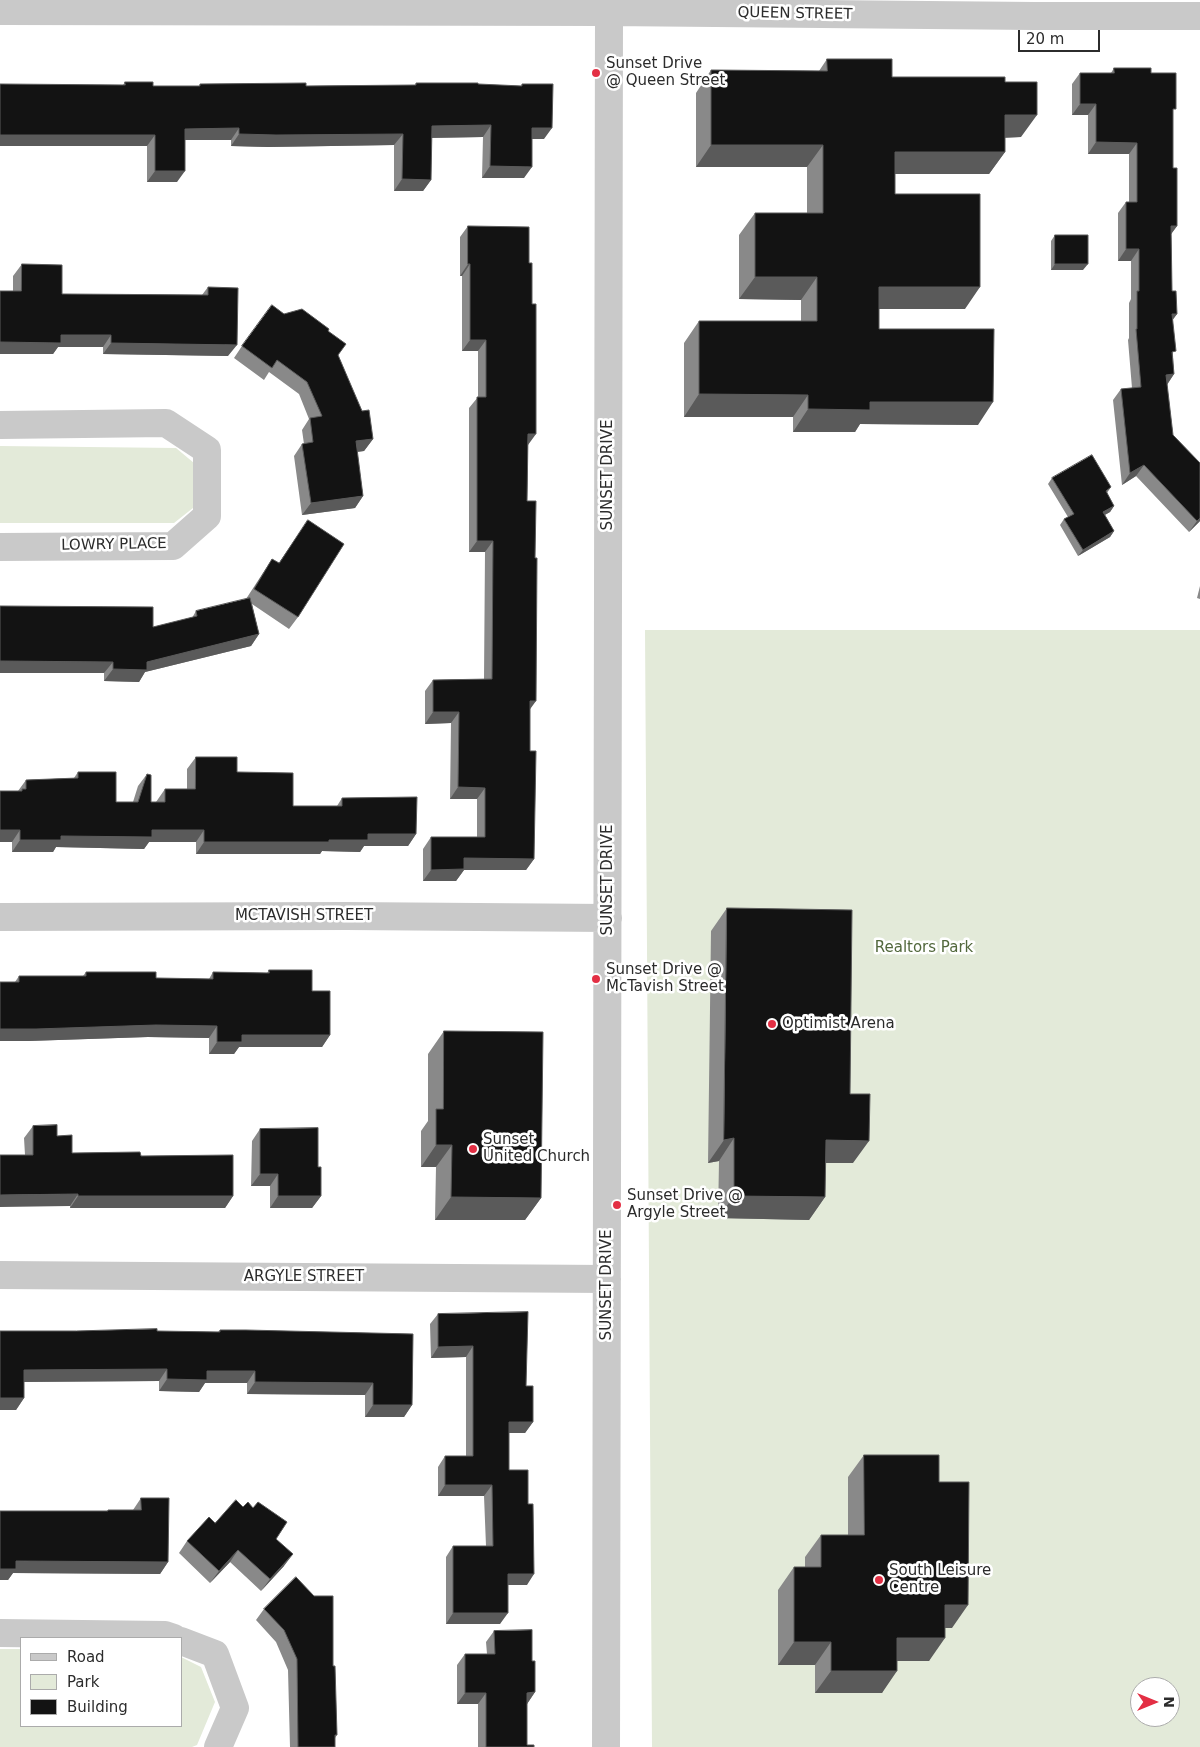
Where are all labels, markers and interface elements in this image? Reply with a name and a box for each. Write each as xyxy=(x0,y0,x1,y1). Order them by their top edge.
street label: QUEEN STREET xyxy=(737,4,853,24)
scale bar xyxy=(1020,20,1102,52)
text: 20 m xyxy=(1026,30,1064,48)
place label: Sunset Drive @ Queen Street xyxy=(606,55,725,90)
marker: Sunset Drive @ Queen Street xyxy=(590,67,602,79)
street label: SUNSET DRIVE xyxy=(599,420,617,530)
street label: LOWRY PLACE xyxy=(61,535,167,555)
street label: SUNSET DRIVE xyxy=(599,825,617,935)
street label: MCTAVISH STREET xyxy=(235,907,373,925)
park label: Realtors Park xyxy=(875,939,973,957)
place label: Sunset Drive @ McTavish Street xyxy=(606,961,724,996)
marker: Sunset Drive @ McTavish Street xyxy=(590,973,602,985)
place label: Optimist Arena xyxy=(782,1015,895,1033)
marker: Optimist Arena xyxy=(766,1018,778,1030)
place label: Sunset United Church xyxy=(483,1131,590,1166)
marker: Sunset United Church xyxy=(467,1143,479,1155)
place label: Sunset Drive @ Argyle Street xyxy=(627,1187,743,1222)
marker: Sunset Drive @ Argyle Street xyxy=(611,1199,623,1211)
street label: SUNSET DRIVE xyxy=(598,1230,616,1340)
street label: ARGYLE STREET xyxy=(244,1268,364,1286)
place label: South Leisure Centre xyxy=(889,1562,991,1597)
marker: South Leisure Centre xyxy=(873,1574,885,1586)
legend xyxy=(20,1637,182,1727)
text: Road xyxy=(67,1648,105,1666)
text: Park xyxy=(67,1673,99,1691)
north arrow xyxy=(1130,1677,1180,1727)
text: N xyxy=(1161,1696,1177,1708)
text: Building xyxy=(67,1698,128,1716)

